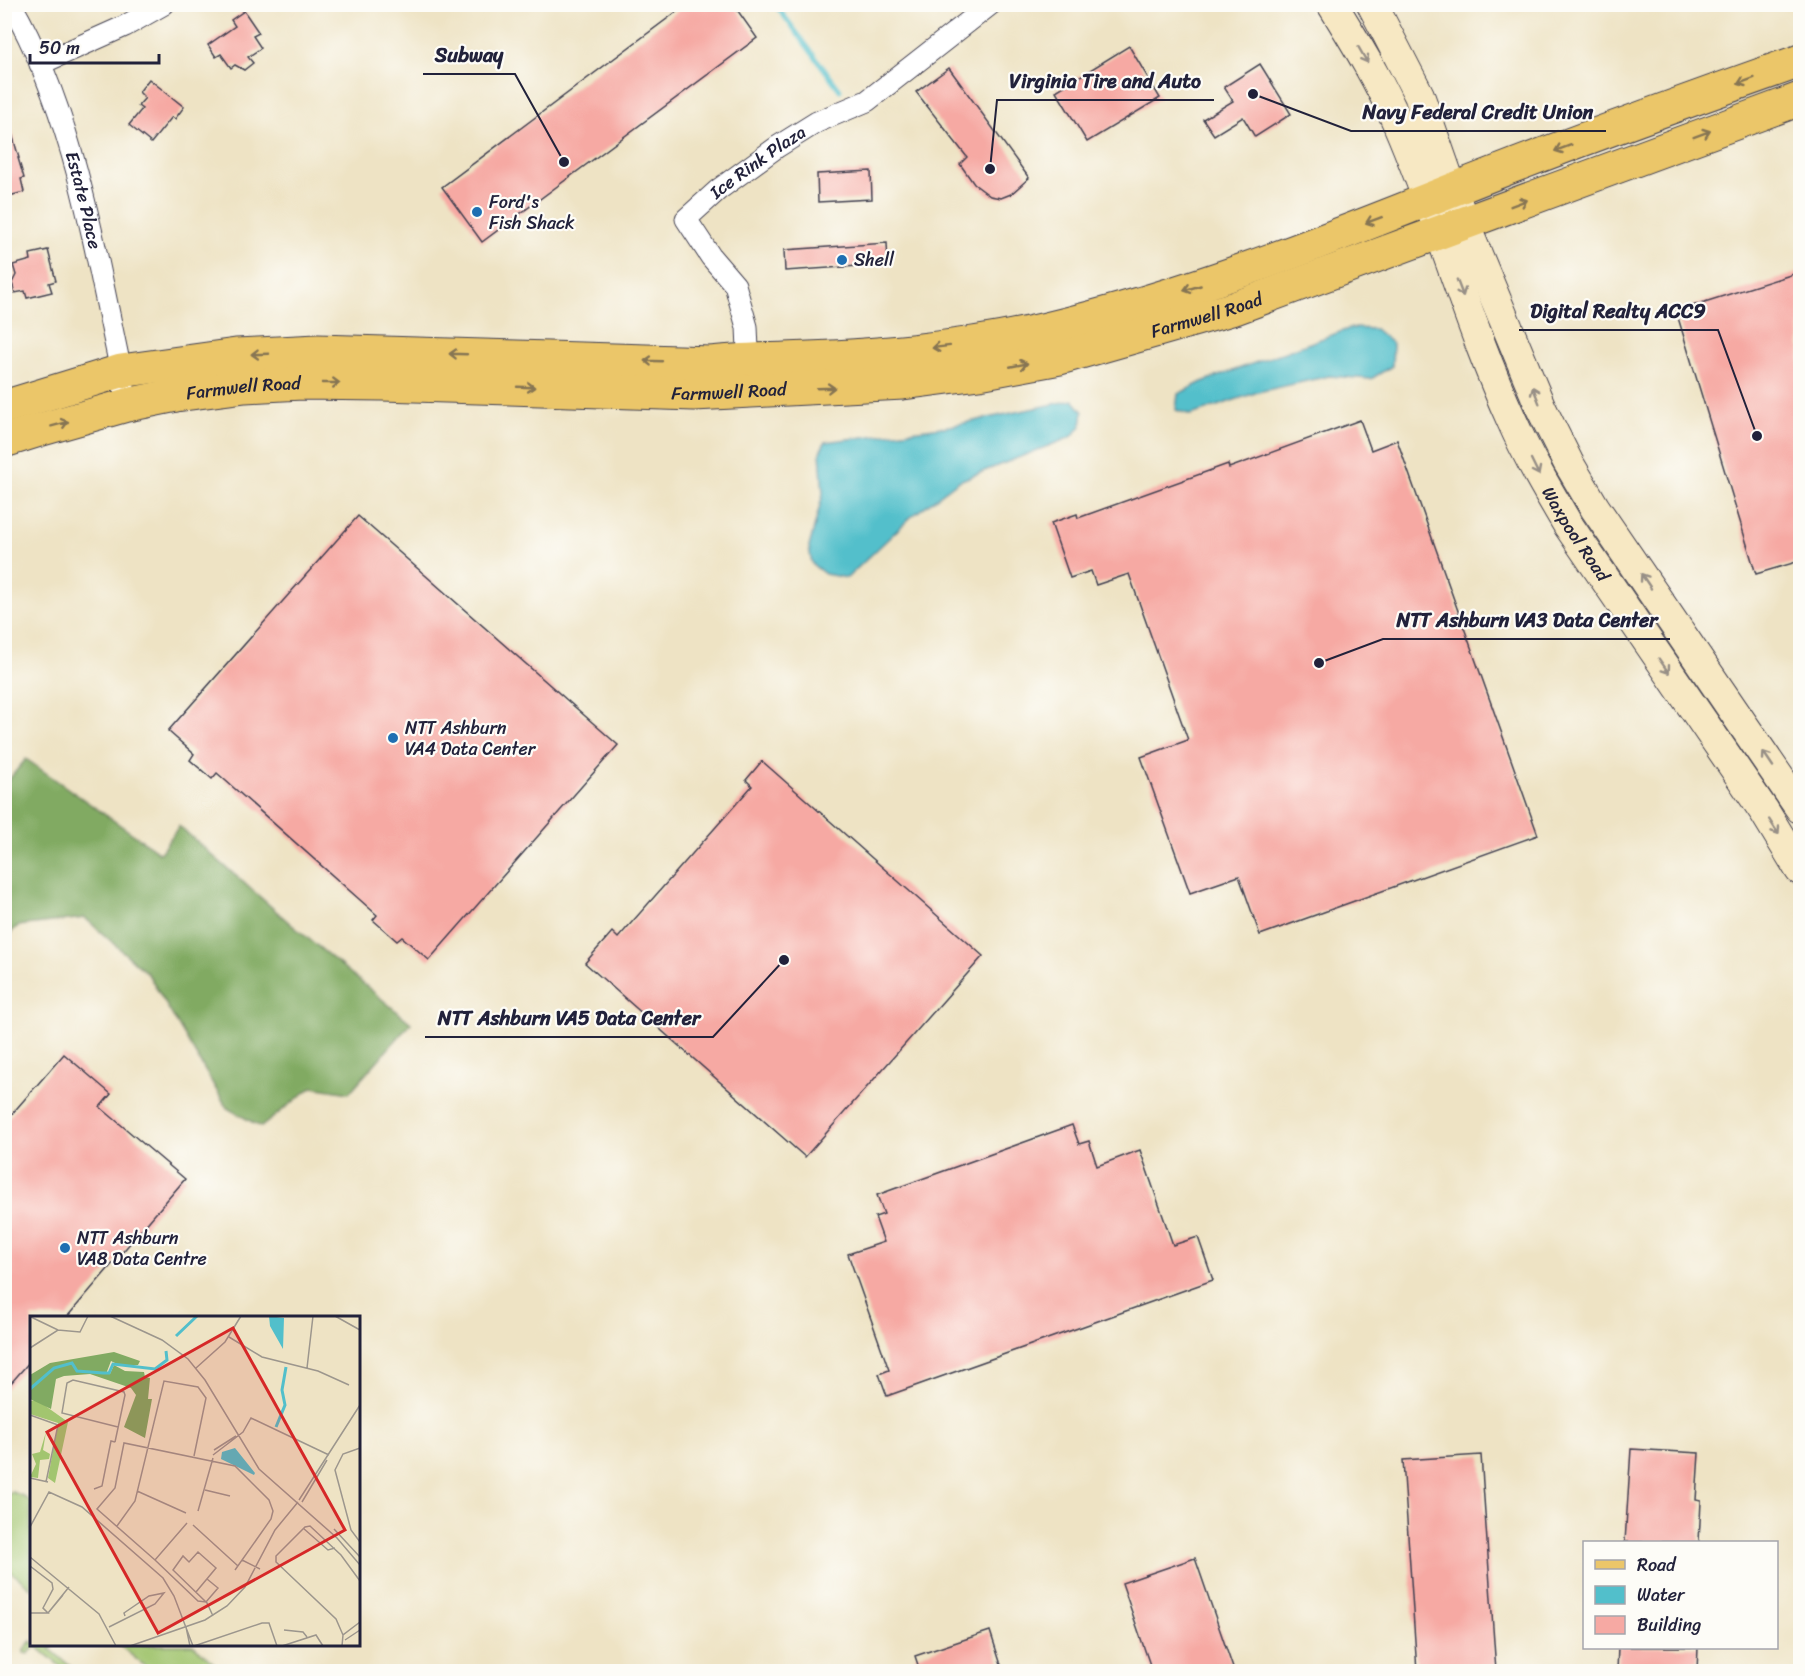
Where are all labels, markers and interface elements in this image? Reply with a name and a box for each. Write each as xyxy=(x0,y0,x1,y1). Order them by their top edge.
scale bar xyxy=(30,27,159,65)
text: 50 m xyxy=(39,32,80,64)
callout: Subway xyxy=(423,36,515,74)
text: Subway xyxy=(434,38,504,73)
one-way arrow xyxy=(1357,46,1369,63)
callout: Virginia Tire and Auto xyxy=(997,62,1214,100)
text: Virginia Tire and Auto xyxy=(1009,64,1201,99)
one-way arrow xyxy=(1737,76,1755,87)
callout: Navy Federal Credit Union xyxy=(1351,93,1606,131)
text: Navy Federal Credit Union xyxy=(1362,95,1594,130)
street label: Ice Rink Plaza xyxy=(701,117,813,208)
one-way arrow xyxy=(1692,128,1711,139)
one-way arrow xyxy=(1554,143,1572,154)
street label: Estate Place xyxy=(56,147,111,252)
place label: Ford's Fish Shack xyxy=(489,186,575,239)
one-way arrow xyxy=(1509,196,1528,207)
marker: Ford's Fish Shack xyxy=(470,205,484,219)
one-way arrow xyxy=(1366,215,1384,226)
place label: Shell xyxy=(854,244,895,276)
marker: Shell xyxy=(835,253,849,267)
one-way arrow xyxy=(1455,278,1466,296)
street label: Farmwell Road xyxy=(1147,283,1268,347)
one-way arrow xyxy=(1183,283,1202,294)
callout: Digital Realty ACC9 xyxy=(1519,292,1718,330)
text: Digital Realty ACC9 xyxy=(1530,294,1706,329)
one-way arrow xyxy=(931,342,951,353)
one-way arrow xyxy=(250,348,270,359)
one-way arrow xyxy=(448,348,468,360)
one-way arrow xyxy=(643,355,663,367)
one-way arrow xyxy=(1009,359,1028,370)
street label: Farmwell Road xyxy=(184,367,303,410)
street label: Farmwell Road xyxy=(671,373,789,410)
one-way arrow xyxy=(320,378,340,389)
one-way arrow xyxy=(515,382,535,393)
one-way arrow xyxy=(815,383,835,394)
one-way arrow xyxy=(1530,387,1541,405)
one-way arrow xyxy=(50,418,69,429)
one-way arrow xyxy=(1529,458,1541,476)
street label: Waxpool Road xyxy=(1533,480,1619,589)
one-way arrow xyxy=(1640,573,1652,590)
callout: NTT Ashburn VA3 Data Center xyxy=(1383,601,1670,639)
text: NTT Ashburn VA3 Data Center xyxy=(1395,603,1659,638)
one-way arrow xyxy=(1658,657,1670,673)
place label: NTT Ashburn VA4 Data Center xyxy=(405,712,537,765)
marker: NTT Ashburn VA4 Data Center xyxy=(386,731,400,745)
one-way arrow xyxy=(1762,751,1774,768)
one-way arrow xyxy=(1768,818,1781,835)
callout: NTT Ashburn VA5 Data Center xyxy=(425,999,713,1037)
text: NTT Ashburn VA5 Data Center xyxy=(437,1001,702,1036)
place label: NTT Ashburn VA8 Data Centre xyxy=(77,1222,207,1275)
marker: NTT Ashburn VA8 Data Centre xyxy=(58,1241,72,1255)
inset map xyxy=(30,1316,360,1646)
legend xyxy=(1583,1541,1778,1649)
text: Road xyxy=(1637,1549,1677,1581)
text: Water xyxy=(1637,1579,1686,1611)
text: Building xyxy=(1637,1609,1701,1641)

